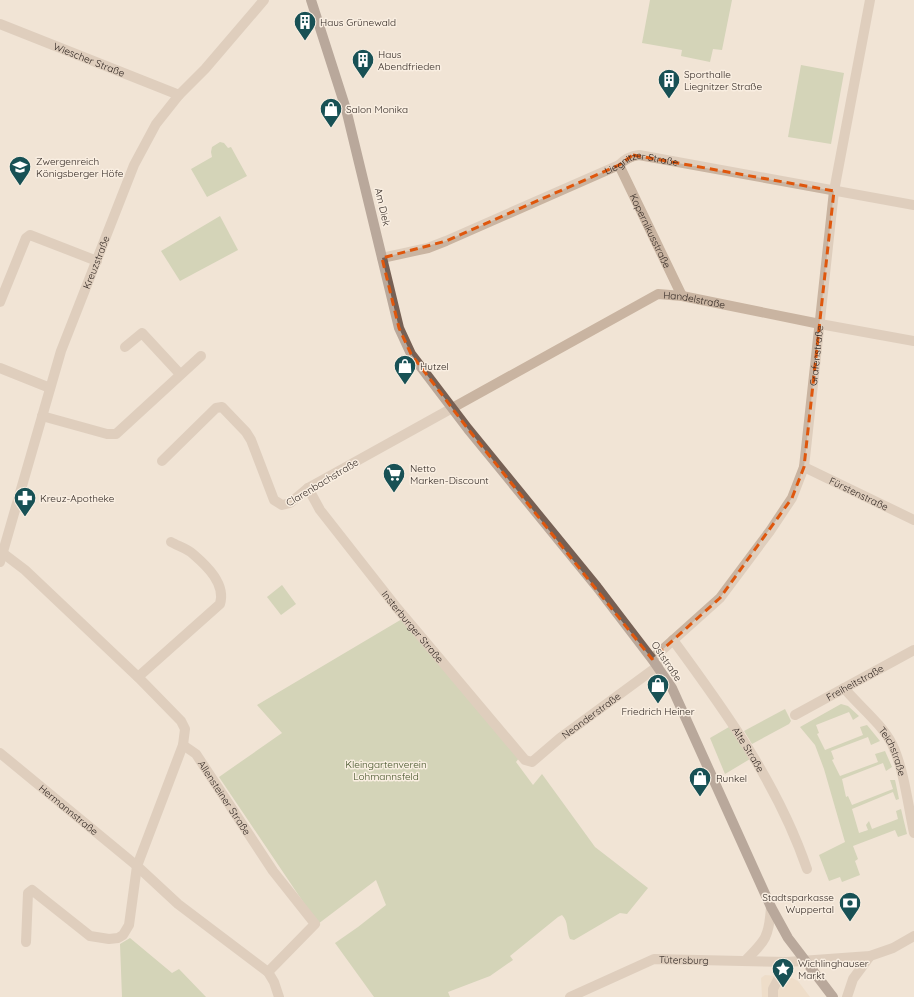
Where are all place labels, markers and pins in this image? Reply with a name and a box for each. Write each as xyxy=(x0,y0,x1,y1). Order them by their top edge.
building icon: Haus Grünewald xyxy=(292,9,318,42)
place label: Haus Grünewald xyxy=(320,16,396,29)
building icon: Haus Abendfrieden xyxy=(350,47,376,80)
place label: Haus Abendfrieden xyxy=(378,48,441,73)
building icon: Sporthalle Liegnitzer Straße xyxy=(656,67,682,100)
place label: Sporthalle Liegnitzer Straße xyxy=(684,68,762,93)
shop icon: Salon Monika xyxy=(318,96,344,129)
place label: Salon Monika xyxy=(346,103,408,116)
school or university icon: Zwergenreich Königsberger Höfe xyxy=(7,154,33,187)
place label: Zwergenreich Königsberger Höfe xyxy=(36,155,124,180)
shop icon: Hutzel xyxy=(392,353,418,386)
place label: Hutzel xyxy=(420,360,449,373)
supermarket icon: Netto Marken-Discount xyxy=(381,461,407,494)
place label: Netto Marken-Discount xyxy=(410,462,489,487)
pharmacy icon: Kreuz-Apotheke xyxy=(12,485,38,518)
place label: Kreuz-Apotheke xyxy=(40,492,115,505)
shop icon: Friedrich Heiner xyxy=(645,672,671,705)
place label: Friedrich Heiner xyxy=(621,705,695,718)
shop icon: Runkel xyxy=(687,765,713,798)
place label: Runkel xyxy=(716,772,747,785)
bank icon: Stadtsparkasse Wuppertal xyxy=(837,890,863,923)
place label: Stadtsparkasse Wuppertal xyxy=(762,891,834,916)
place icon: Wichlinghauser Markt xyxy=(770,956,796,989)
place label: Wichlinghauser Markt xyxy=(798,957,869,982)

